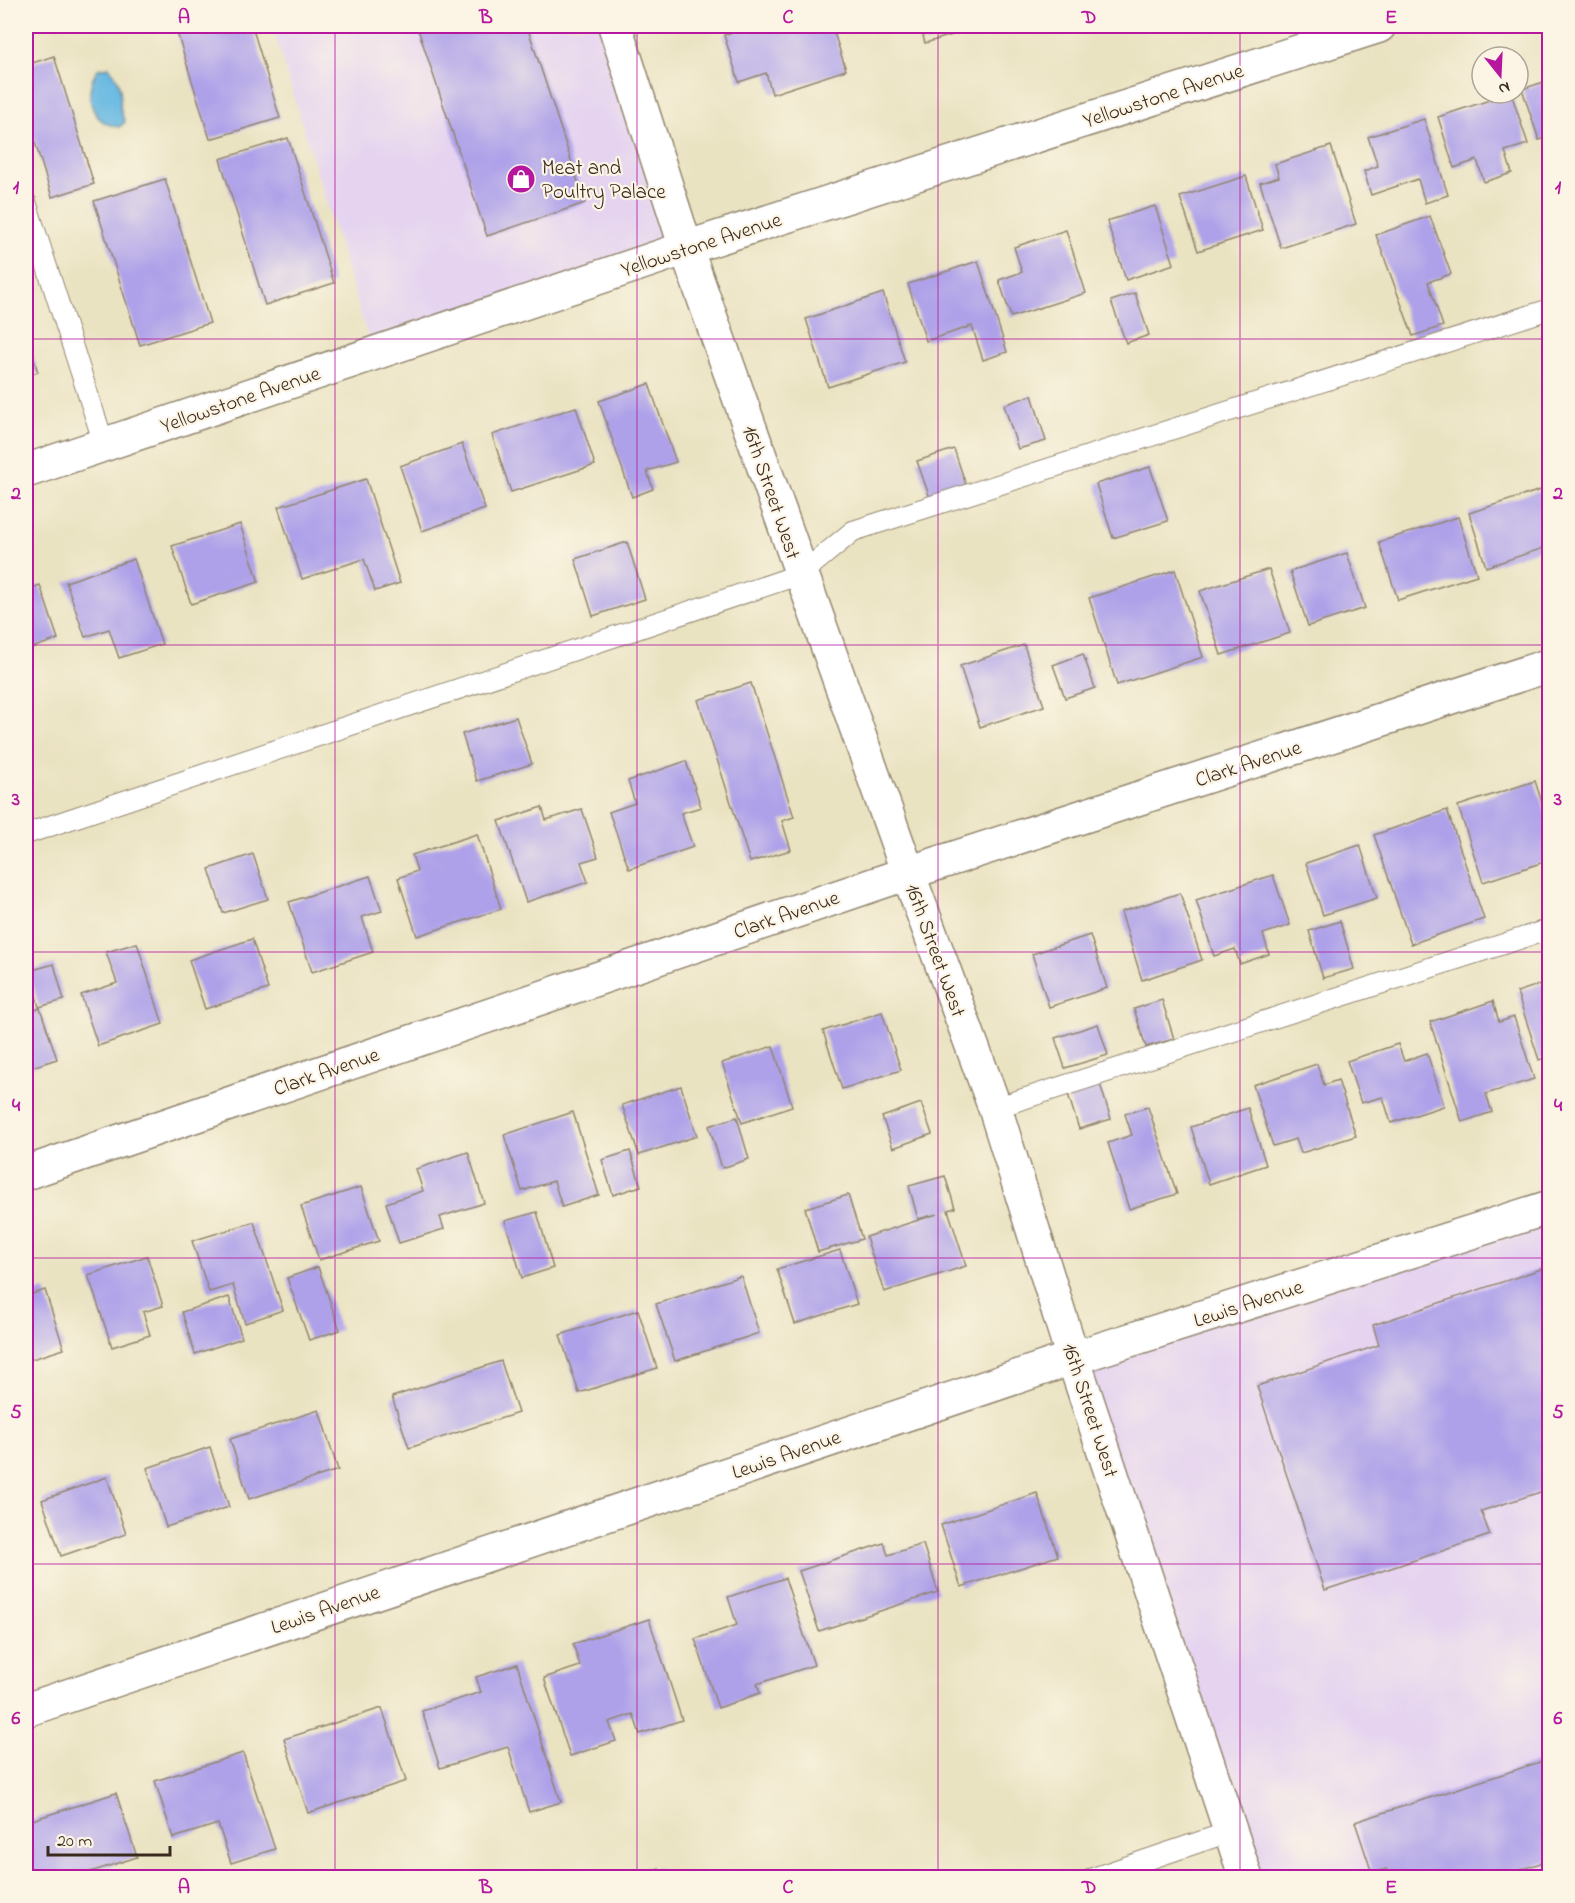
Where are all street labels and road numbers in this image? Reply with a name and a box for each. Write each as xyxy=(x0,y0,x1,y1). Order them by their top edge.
street label: Yellowstone Avenue xyxy=(1079,57,1248,137)
street label: Yellowstone Avenue xyxy=(617,206,786,286)
street label: Yellowstone Avenue xyxy=(157,359,325,442)
street label: 16th Street West xyxy=(733,422,807,564)
street label: Clark Avenue xyxy=(1192,733,1306,796)
street label: 16th Street West xyxy=(896,880,972,1021)
street label: Clark Avenue xyxy=(730,884,844,948)
street label: Clark Avenue xyxy=(270,1041,384,1105)
street label: Lewis Avenue xyxy=(1190,1273,1308,1337)
street label: 16th Street West xyxy=(1053,1340,1125,1482)
street label: Lewis Avenue xyxy=(728,1423,846,1489)
street label: Lewis Avenue xyxy=(267,1578,385,1644)

